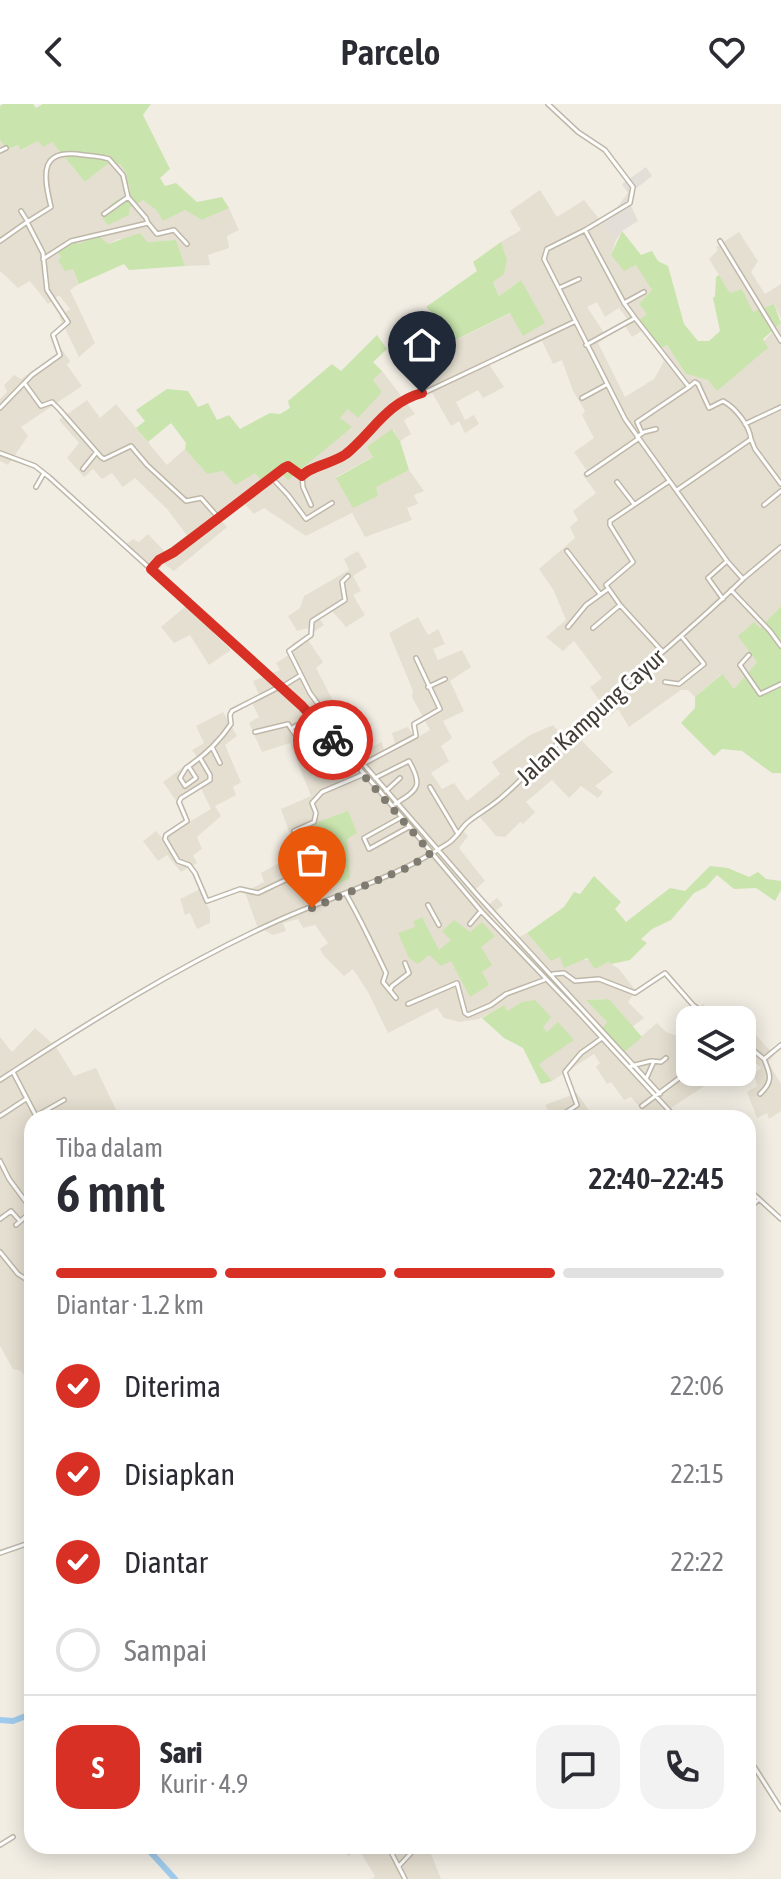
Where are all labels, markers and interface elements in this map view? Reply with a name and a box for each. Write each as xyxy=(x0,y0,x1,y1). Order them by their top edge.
icon: back xyxy=(32,30,76,74)
icon: heart xyxy=(705,30,749,74)
text: Parcelo xyxy=(340,31,441,73)
pin xyxy=(388,311,456,393)
icon: home xyxy=(400,323,444,367)
street label: Jalan Kampung Cayur xyxy=(511,643,671,790)
courier xyxy=(293,700,373,780)
icon: bike xyxy=(311,718,355,762)
pin xyxy=(278,826,346,908)
icon: bag xyxy=(290,838,334,882)
map controls xyxy=(676,1006,756,1086)
button: layers xyxy=(676,1006,756,1086)
text: Tiba dalam xyxy=(56,1133,163,1163)
text: 22:40–22:45 xyxy=(589,1161,724,1195)
text: 6 mnt xyxy=(56,1163,165,1223)
text: Diantar · 1.2 km xyxy=(56,1290,204,1320)
icon: check xyxy=(56,1364,100,1408)
text: Diterima xyxy=(124,1369,221,1403)
text: 22:06 xyxy=(670,1371,724,1401)
icon: check xyxy=(56,1452,100,1496)
text: Disiapkan xyxy=(124,1457,235,1491)
text: 22:15 xyxy=(670,1459,724,1489)
icon: check xyxy=(56,1540,100,1584)
text: Diantar xyxy=(124,1545,208,1579)
text: 22:22 xyxy=(670,1547,724,1577)
text: Sampai xyxy=(124,1633,207,1667)
button: chat xyxy=(536,1725,620,1809)
button: phone xyxy=(640,1725,724,1809)
text: Sari xyxy=(160,1735,202,1769)
text: S xyxy=(92,1750,104,1784)
text: Kurir · 4.9 xyxy=(160,1769,248,1799)

